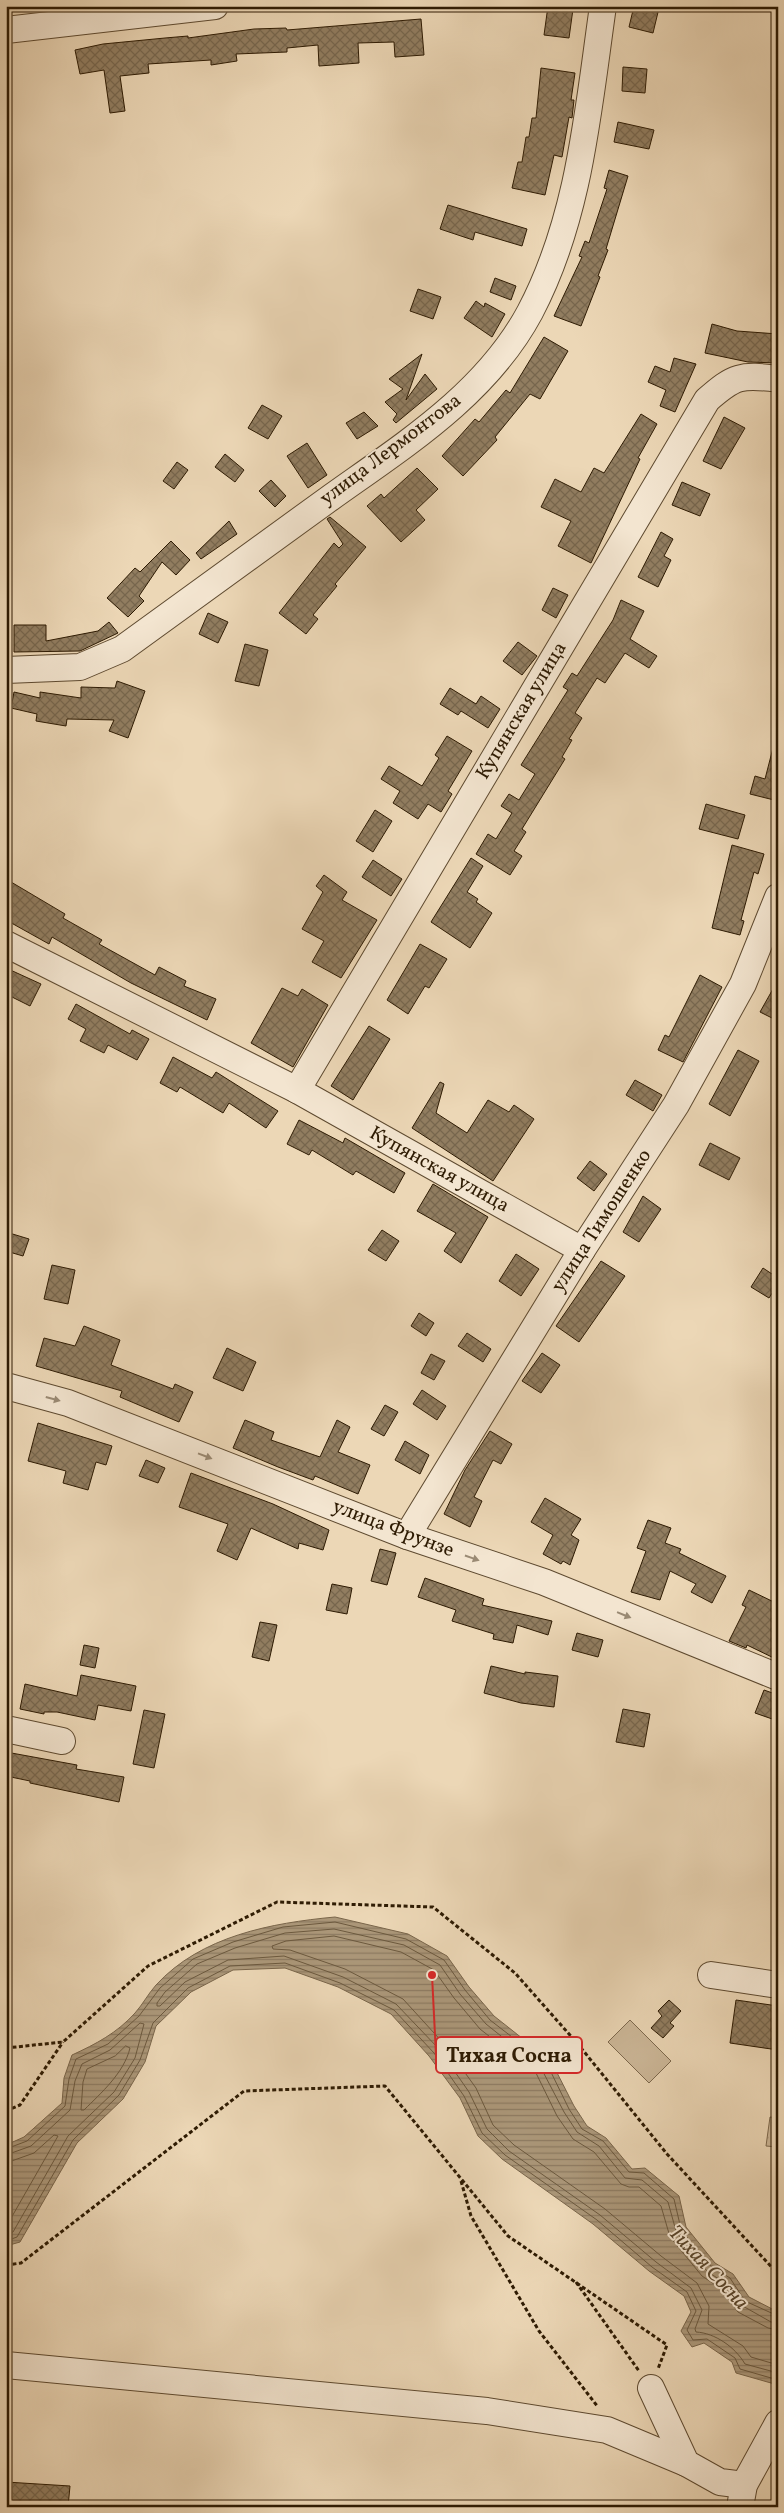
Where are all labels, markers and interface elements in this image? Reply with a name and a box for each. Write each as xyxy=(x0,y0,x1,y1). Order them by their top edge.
street label: улица Лермонтова xyxy=(314,387,468,513)
street label: Купянская улица xyxy=(470,637,574,785)
street label: Купянская улица xyxy=(364,1120,514,1220)
street label: улица Тимошенко xyxy=(545,1144,659,1298)
one-way arrow xyxy=(46,1395,61,1403)
one-way arrow xyxy=(198,1453,213,1460)
street label: улица Фрунзе xyxy=(328,1493,458,1565)
one-way arrow xyxy=(464,1555,479,1562)
one-way arrow xyxy=(616,1611,631,1619)
callout: Тихая Сосна xyxy=(436,2037,582,2073)
text: Тихая Сосна xyxy=(446,2042,572,2071)
water label: Тихая Сосна xyxy=(661,2219,755,2317)

